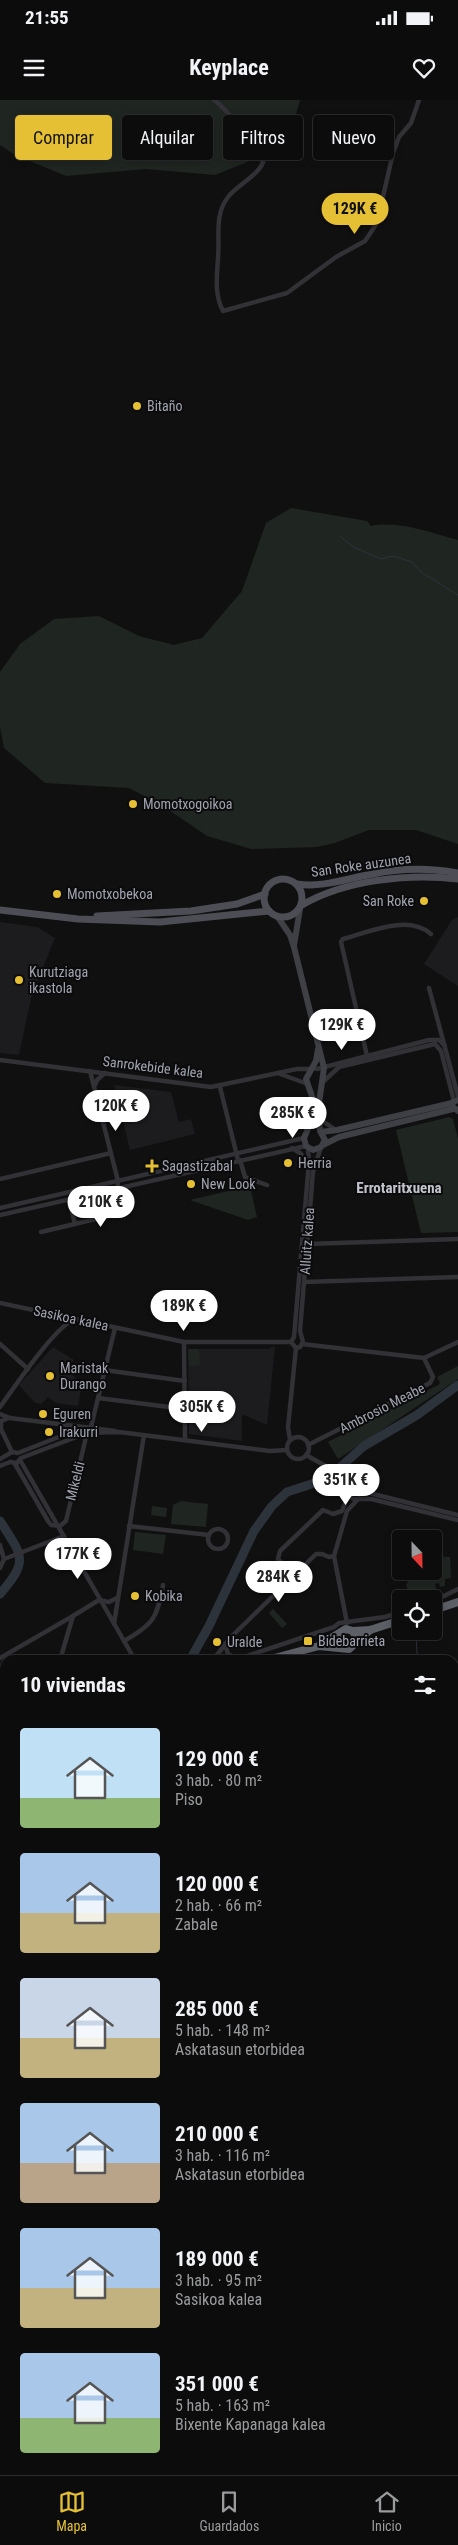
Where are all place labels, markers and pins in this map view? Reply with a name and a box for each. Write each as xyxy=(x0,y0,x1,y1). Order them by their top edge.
pin: 129K € xyxy=(314,192,396,235)
place label: Bitaño xyxy=(147,398,183,414)
marker: Bitaño xyxy=(131,400,143,412)
place label: Momotxogoikoa xyxy=(143,796,233,812)
marker: Momotxogoikoa xyxy=(127,798,139,810)
place label: Momotxobekoa xyxy=(67,886,153,902)
marker: Momotxobekoa xyxy=(51,888,63,900)
place label: San Roke xyxy=(363,893,414,909)
marker: San Roke xyxy=(418,895,430,907)
place label: Kurutziaga ikastola xyxy=(29,964,88,996)
marker: Kurutziaga ikastola xyxy=(13,974,25,986)
pin: 129K € xyxy=(301,1008,383,1051)
pin: 120K € xyxy=(75,1090,157,1132)
pin: 285K € xyxy=(252,1096,334,1139)
place label: Herria xyxy=(298,1155,332,1171)
marker: Herria xyxy=(282,1157,294,1169)
place label: Sagastizabal xyxy=(162,1158,233,1174)
marker: Sagastizabal xyxy=(146,1160,158,1172)
place label: New Look xyxy=(201,1176,256,1192)
marker: New Look xyxy=(185,1178,197,1190)
pin: 210K € xyxy=(60,1186,142,1228)
pin: 189K € xyxy=(143,1290,225,1332)
place label: Maristak Durango xyxy=(60,1360,109,1392)
marker: Maristak Durango xyxy=(44,1370,56,1382)
pin: 305K € xyxy=(161,1390,243,1433)
place label: Eguren xyxy=(53,1406,91,1422)
marker: Eguren xyxy=(37,1408,49,1420)
place label: Irakurri xyxy=(59,1424,98,1440)
marker: Irakurri xyxy=(43,1426,55,1438)
pin: 351K € xyxy=(305,1464,387,1506)
pin: 177K € xyxy=(37,1538,119,1580)
pin: 284K € xyxy=(238,1560,320,1603)
place label: Kobika xyxy=(145,1588,183,1604)
marker: Kobika xyxy=(129,1590,141,1602)
place label: Bidebarrieta xyxy=(318,1633,385,1649)
place label: Uralde xyxy=(227,1634,263,1650)
marker: Bidebarrieta xyxy=(302,1635,314,1647)
marker: Uralde xyxy=(211,1636,223,1648)

